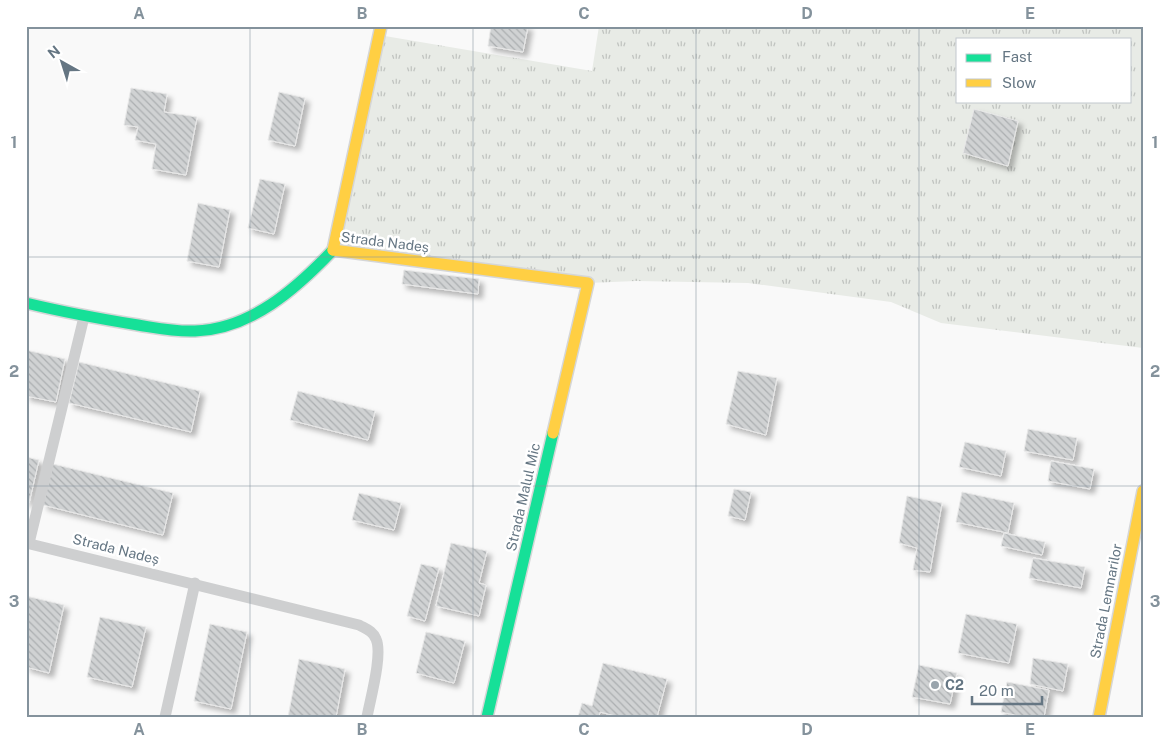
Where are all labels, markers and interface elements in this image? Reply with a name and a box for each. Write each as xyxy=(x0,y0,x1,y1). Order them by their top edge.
text: A xyxy=(133,4,145,23)
text: B xyxy=(357,4,368,23)
text: C xyxy=(578,4,590,23)
text: D xyxy=(801,4,813,23)
text: E xyxy=(1025,4,1035,23)
north arrow xyxy=(38,38,88,88)
legend xyxy=(956,38,1132,102)
text: N xyxy=(45,42,63,62)
text: Fast xyxy=(1002,48,1032,65)
text: Slow xyxy=(1002,74,1037,91)
text: 1 xyxy=(11,133,17,152)
text: 1 xyxy=(1152,133,1158,152)
street label: Strada Nadeș xyxy=(340,229,430,255)
text: 2 xyxy=(9,362,19,381)
text: 2 xyxy=(1150,362,1160,381)
street label: Strada Malul Mic xyxy=(503,441,543,553)
street label: Strada Nadeș xyxy=(71,531,161,567)
street label: Strada Lemnarilor xyxy=(1087,542,1125,660)
text: 3 xyxy=(9,592,19,611)
text: 3 xyxy=(1150,592,1160,611)
scale bar xyxy=(972,673,1042,705)
place label: C2 xyxy=(945,677,964,693)
marker: C2 xyxy=(929,679,941,691)
text: 20 m xyxy=(979,682,1014,699)
text: A xyxy=(133,720,145,739)
text: B xyxy=(357,720,368,739)
text: C xyxy=(578,720,590,739)
text: D xyxy=(801,720,813,739)
text: E xyxy=(1025,720,1035,739)

